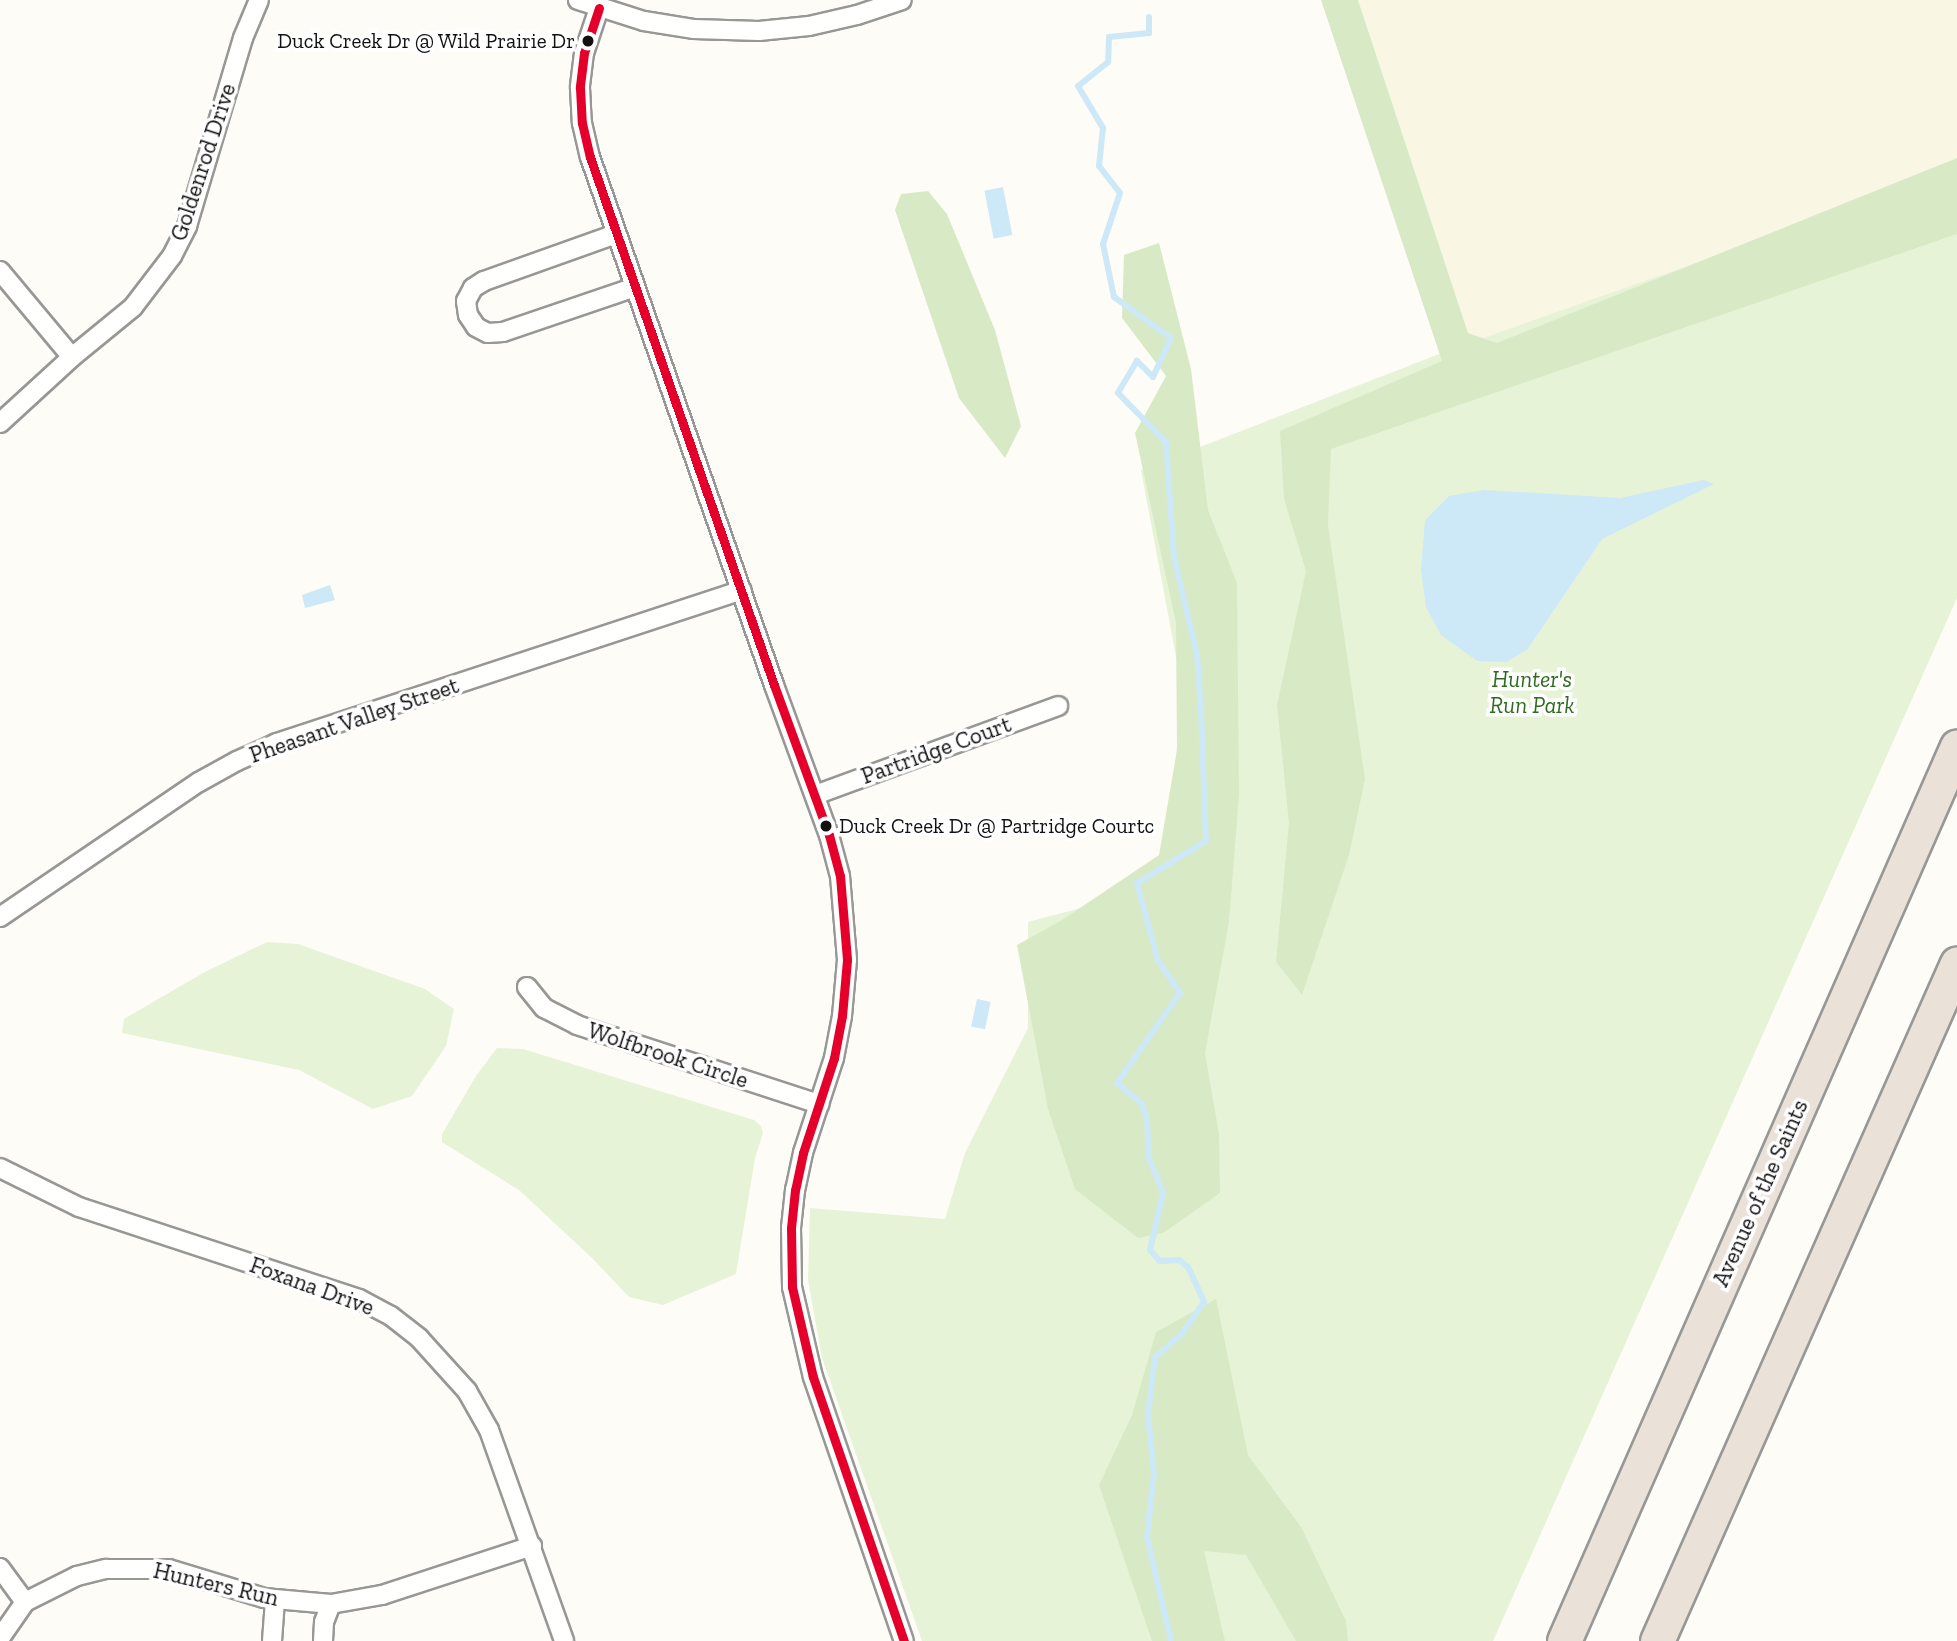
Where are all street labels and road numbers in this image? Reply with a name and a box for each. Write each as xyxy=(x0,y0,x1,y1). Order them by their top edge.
street label: Goldenrod Drive xyxy=(165,80,241,244)
street label: Pheasant Valley Street xyxy=(245,671,463,769)
street label: Partridge Court xyxy=(857,710,1015,790)
street label: Wolfbrook Circle xyxy=(584,1016,752,1094)
street label: Avenue of the Saints xyxy=(1706,1095,1814,1291)
street label: Foxana Drive xyxy=(246,1251,378,1321)
street label: Hunters Run xyxy=(151,1556,281,1612)

